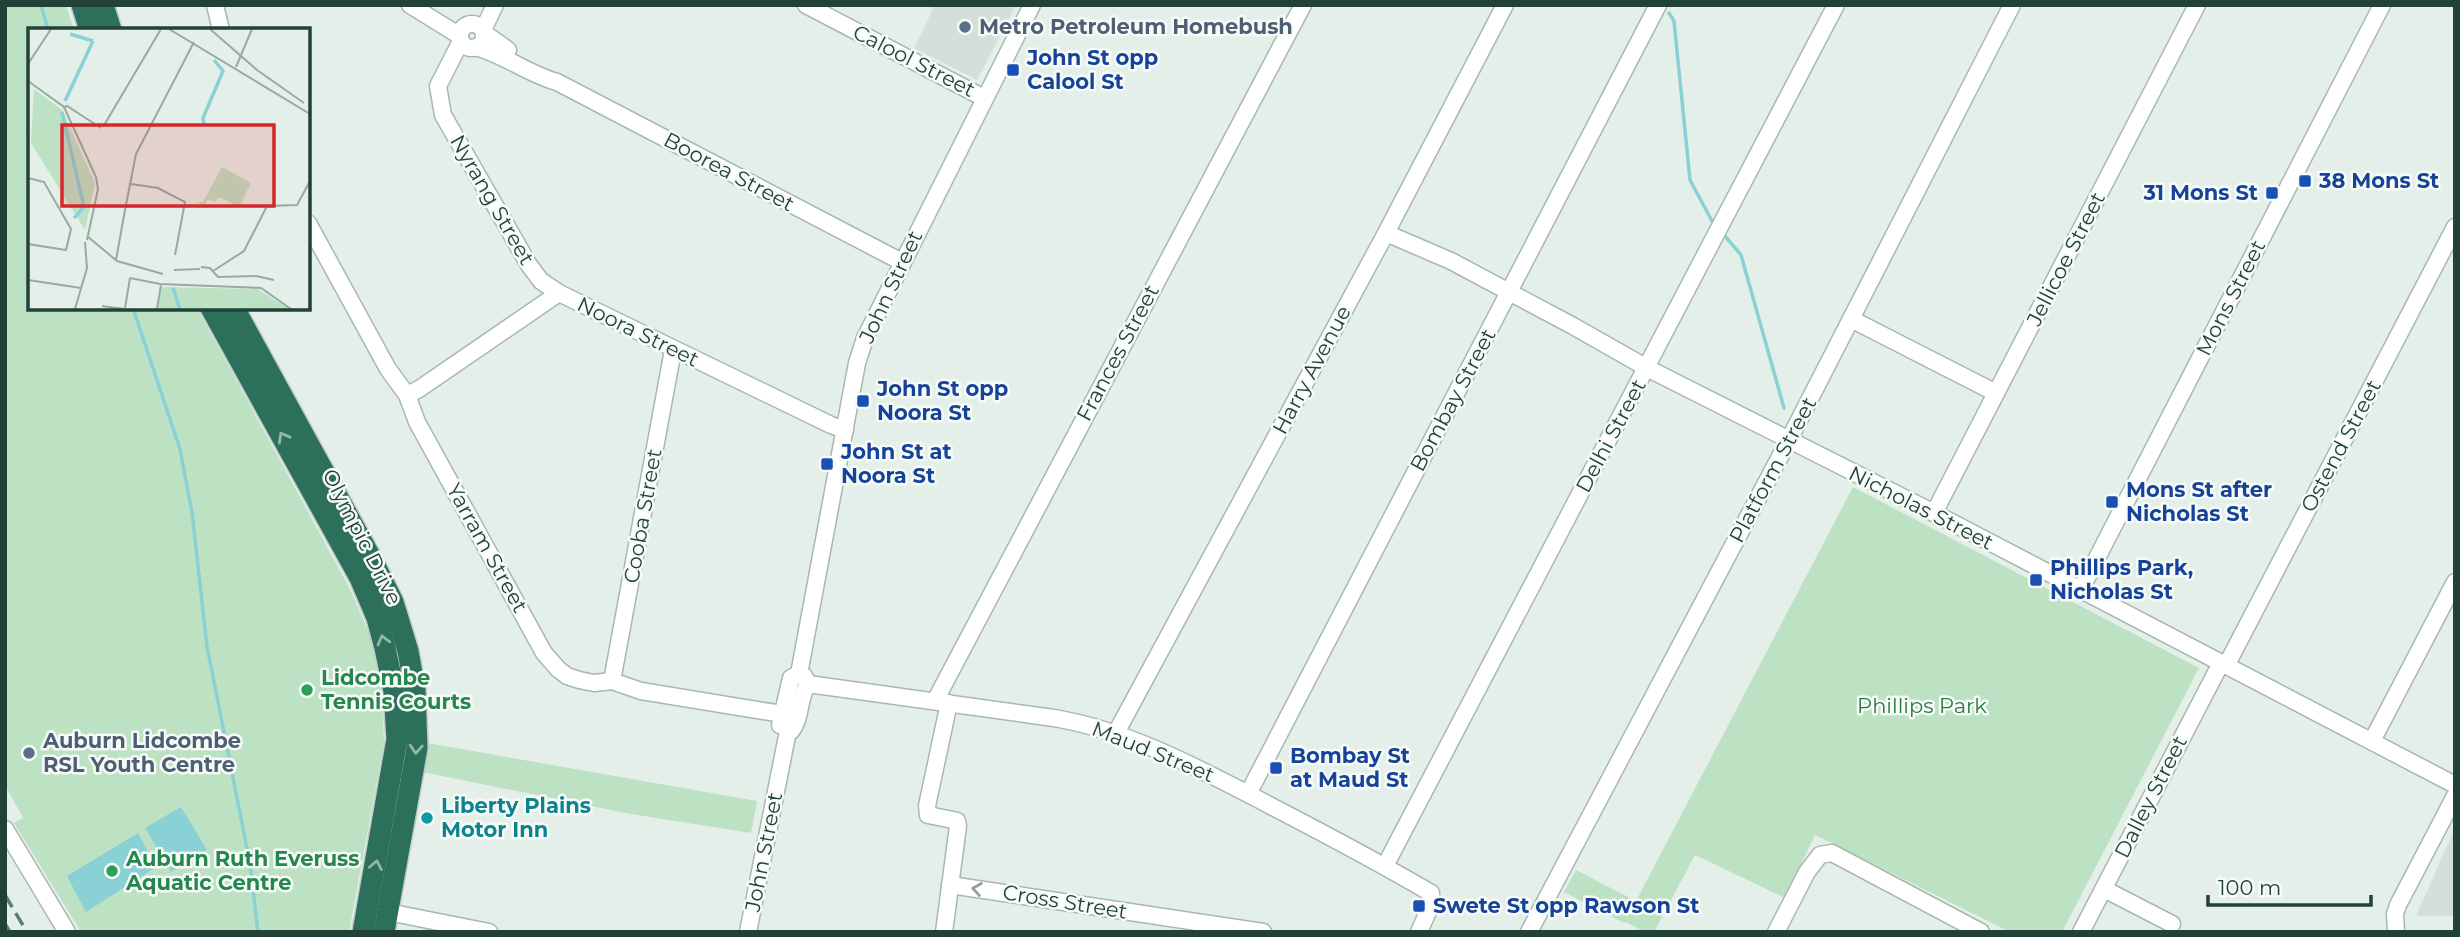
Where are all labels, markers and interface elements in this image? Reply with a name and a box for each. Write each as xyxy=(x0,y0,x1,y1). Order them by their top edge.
place label: Metro Petroleum Homebush xyxy=(979,14,1293,39)
street label: Calool Street xyxy=(849,19,979,102)
marker: Metro Petroleum Homebush xyxy=(957,19,973,35)
inset map xyxy=(28,28,310,310)
place label: John St opp Calool St xyxy=(1026,45,1158,94)
marker: John St opp Calool St xyxy=(1005,62,1021,78)
street label: Boorea Street xyxy=(660,127,799,216)
street label: Nyrang Street xyxy=(445,130,540,269)
place label: 38 Mons St xyxy=(2318,168,2439,193)
marker: 38 Mons St xyxy=(2297,173,2313,189)
place label: 31 Mons St xyxy=(2142,180,2258,205)
marker: 31 Mons St xyxy=(2264,185,2280,201)
street label: Jellicoe Street xyxy=(2021,188,2110,331)
street label: John Street xyxy=(853,227,927,348)
street label: Mons Street xyxy=(2191,236,2270,360)
street label: Frances Street xyxy=(1071,280,1164,425)
street label: Noora Street xyxy=(573,291,703,372)
street label: Harry Avenue xyxy=(1267,301,1356,438)
street label: Bombay Street xyxy=(1404,324,1501,475)
street label: Delhi Street xyxy=(1570,375,1651,497)
street label: Ostend Street xyxy=(2295,375,2386,516)
place label: John St opp Noora St xyxy=(876,376,1008,425)
marker: John St opp Noora St xyxy=(855,393,871,409)
street label: Platform Street xyxy=(1724,393,1821,547)
one-way arrow xyxy=(278,432,291,444)
place label: John St at Noora St xyxy=(840,439,952,488)
street label: Cooba Street xyxy=(618,447,667,585)
marker: John St at Noora St xyxy=(819,456,835,472)
street label: Nicholas Street xyxy=(1845,460,1998,555)
street label: Olympic Drive xyxy=(317,465,407,609)
place label: Mons St after Nicholas St xyxy=(2126,477,2272,526)
street label: Yarram Street xyxy=(442,479,533,617)
marker: Mons St after Nicholas St xyxy=(2104,494,2120,510)
place label: Phillips Park, Nicholas St xyxy=(2050,555,2193,604)
marker: Phillips Park, Nicholas St xyxy=(2028,572,2044,588)
one-way arrow xyxy=(376,635,391,647)
place label: Lidcombe Tennis Courts xyxy=(321,665,471,714)
marker: Lidcombe Tennis Courts xyxy=(299,682,315,698)
park label: Phillips Park xyxy=(1857,693,1987,718)
street label: Maud Street xyxy=(1088,716,1218,787)
place label: Auburn Lidcombe RSL Youth Centre xyxy=(42,728,241,777)
street label: Dalley Street xyxy=(2109,731,2192,862)
place label: Bombay St at Maud St xyxy=(1290,743,1410,792)
one-way arrow xyxy=(409,744,424,755)
marker: Auburn Lidcombe RSL Youth Centre xyxy=(21,745,37,761)
marker: Bombay St at Maud St xyxy=(1268,760,1284,776)
street label: John Street xyxy=(739,790,787,915)
place label: Liberty Plains Motor Inn xyxy=(441,793,591,842)
marker: Liberty Plains Motor Inn xyxy=(419,810,435,826)
place label: Auburn Ruth Everuss Aquatic Centre xyxy=(125,846,359,895)
one-way arrow xyxy=(367,859,382,871)
marker: Auburn Ruth Everuss Aquatic Centre xyxy=(104,863,120,879)
scale bar xyxy=(2208,864,2371,908)
text: 100 m xyxy=(2218,875,2281,900)
street label: Cross Street xyxy=(1001,879,1129,924)
one-way arrow xyxy=(971,882,983,897)
place label: Swete St opp Rawson St xyxy=(1433,893,1699,918)
marker: Swete St opp Rawson St xyxy=(1411,898,1427,914)

